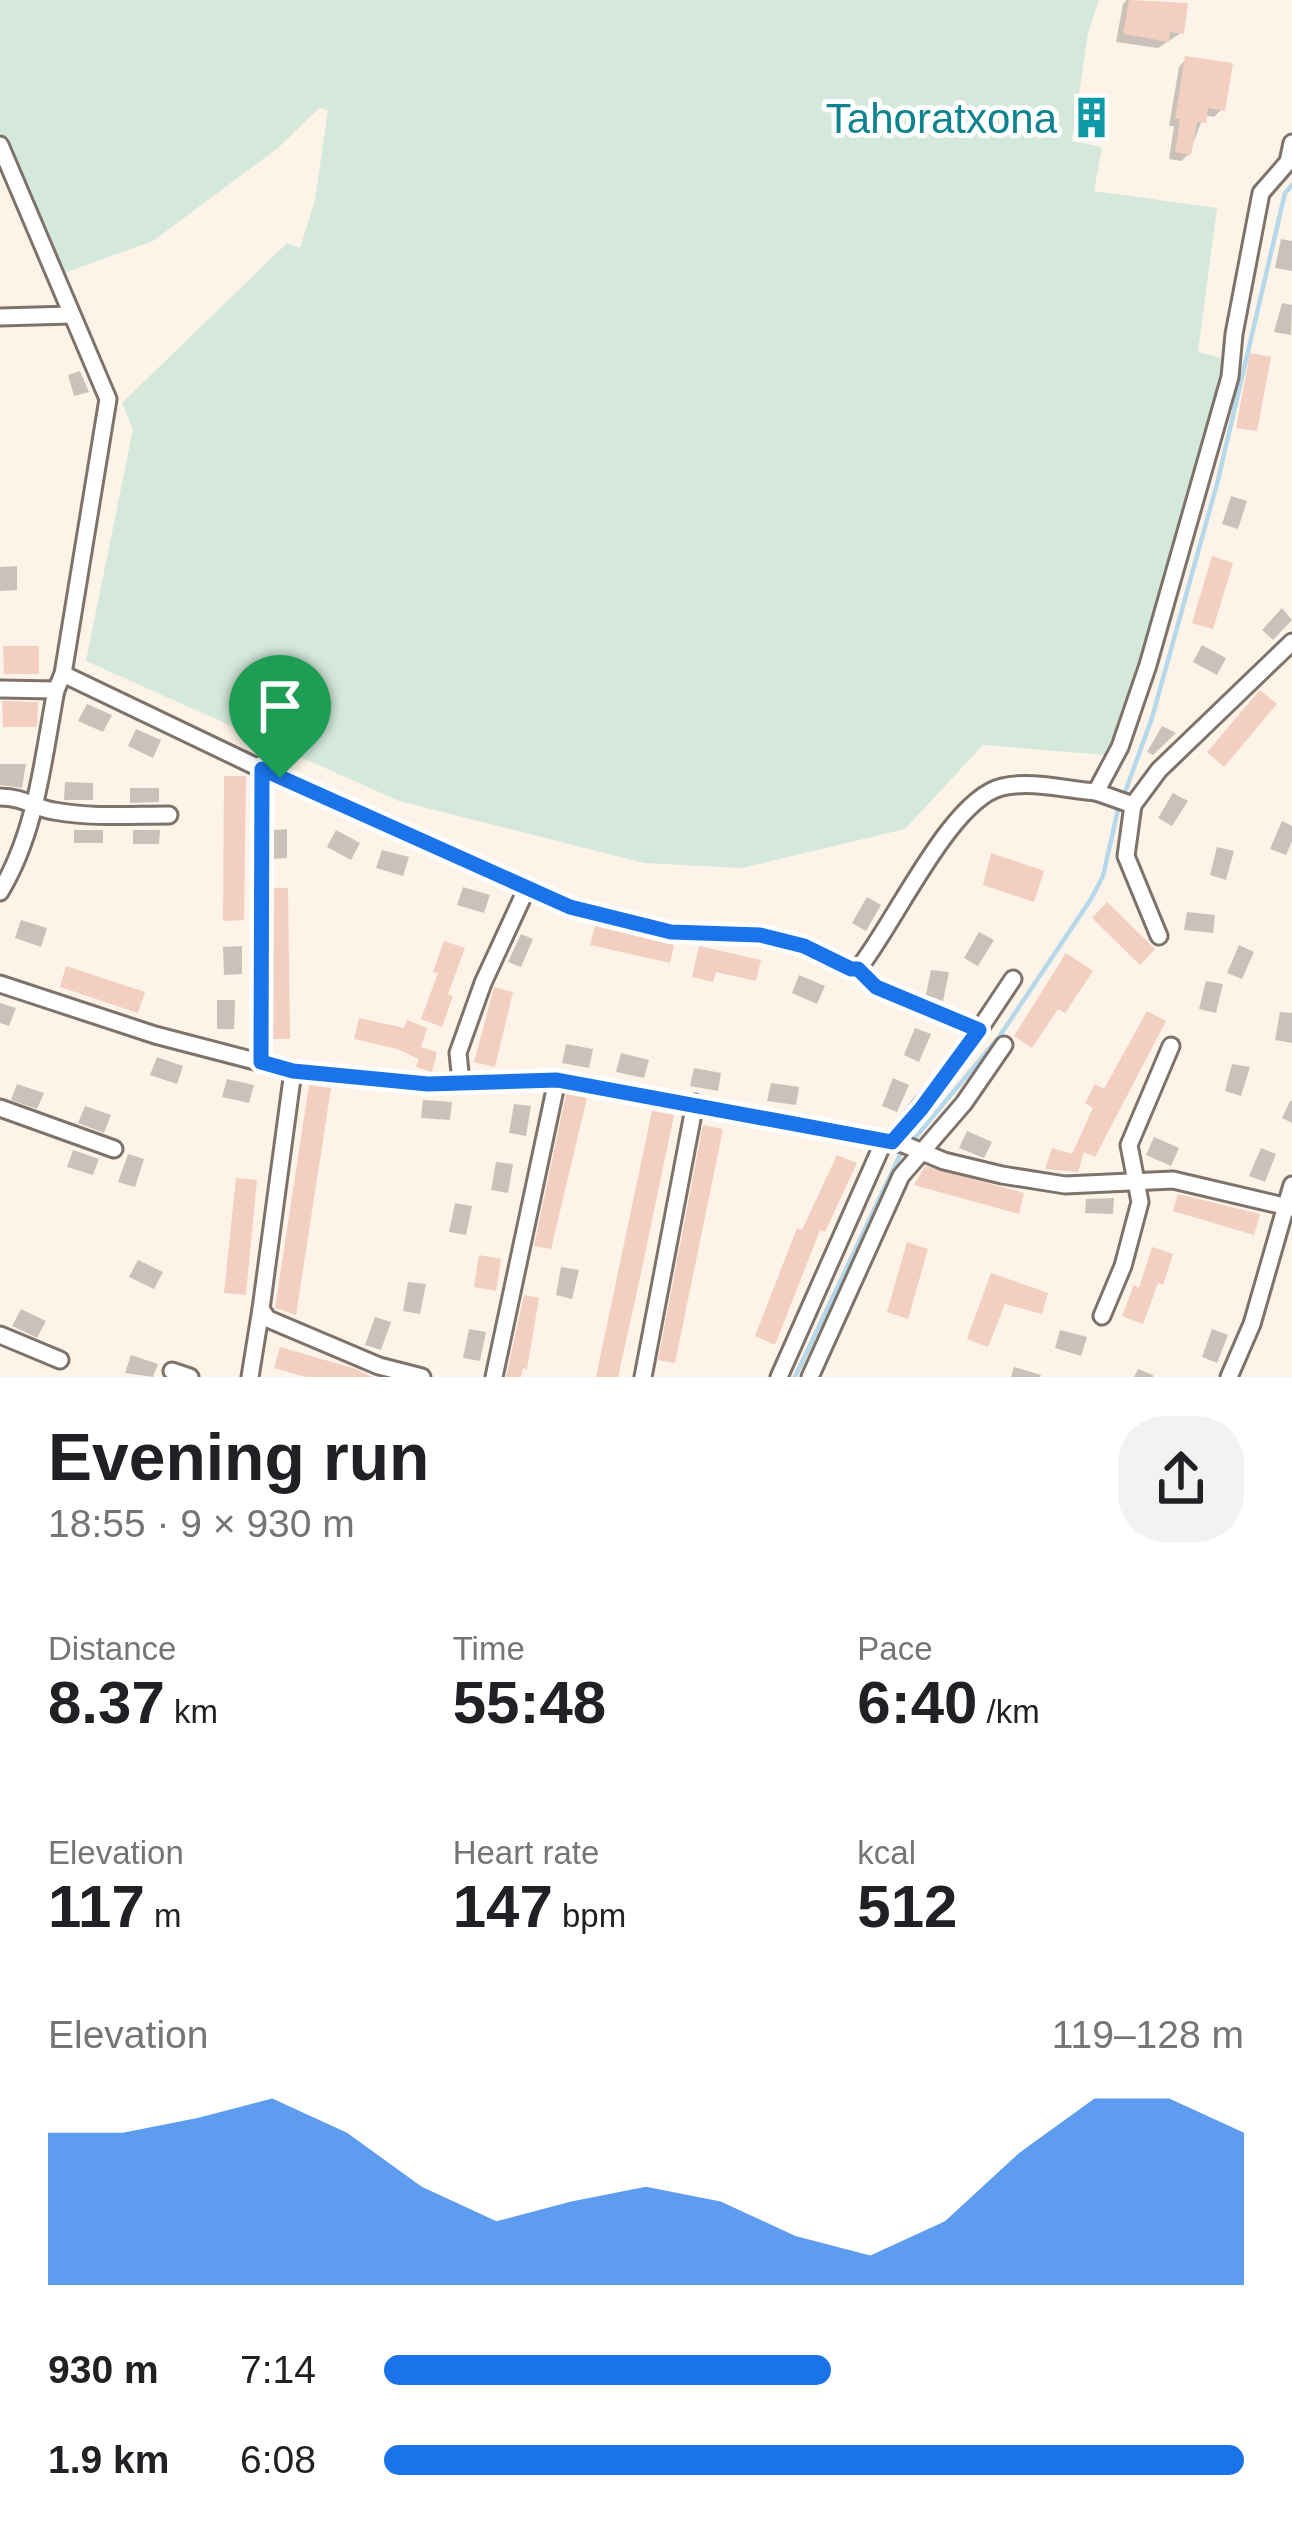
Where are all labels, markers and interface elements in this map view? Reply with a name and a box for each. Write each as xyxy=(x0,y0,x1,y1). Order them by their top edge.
place label: Tahoratxona xyxy=(826,95,1058,142)
building icon: Tahoratxona xyxy=(1068,95,1114,141)
pin xyxy=(229,655,331,778)
icon: arrive xyxy=(247,673,313,739)
button: share xyxy=(1118,1416,1244,1542)
text: Evening run xyxy=(48,1420,429,1494)
text: 18:55 · 9 × 930 m xyxy=(48,1502,355,1545)
text: Distance xyxy=(48,1630,176,1667)
text: Time xyxy=(453,1630,525,1667)
text: Pace xyxy=(857,1630,933,1667)
text: 8.37 xyxy=(48,1669,165,1736)
text: 55:48 xyxy=(453,1669,606,1736)
text: 6:40 xyxy=(857,1669,977,1736)
text: km xyxy=(165,1693,218,1730)
text: /km xyxy=(977,1693,1040,1730)
text: Elevation xyxy=(48,1834,184,1871)
text: Heart rate xyxy=(453,1834,599,1871)
text: kcal xyxy=(857,1834,916,1871)
text: 117 xyxy=(48,1873,145,1940)
text: 147 xyxy=(453,1873,553,1940)
text: 512 xyxy=(857,1873,957,1940)
text: m xyxy=(145,1897,181,1934)
text: bpm xyxy=(553,1897,626,1934)
text: Elevation xyxy=(48,2013,208,2056)
text: 119–128 m xyxy=(1052,2013,1244,2056)
text: 930 m xyxy=(48,2348,159,2391)
text: 7:14 xyxy=(240,2348,316,2391)
text: 1.9 km xyxy=(48,2438,169,2481)
text: 6:08 xyxy=(240,2438,316,2481)

